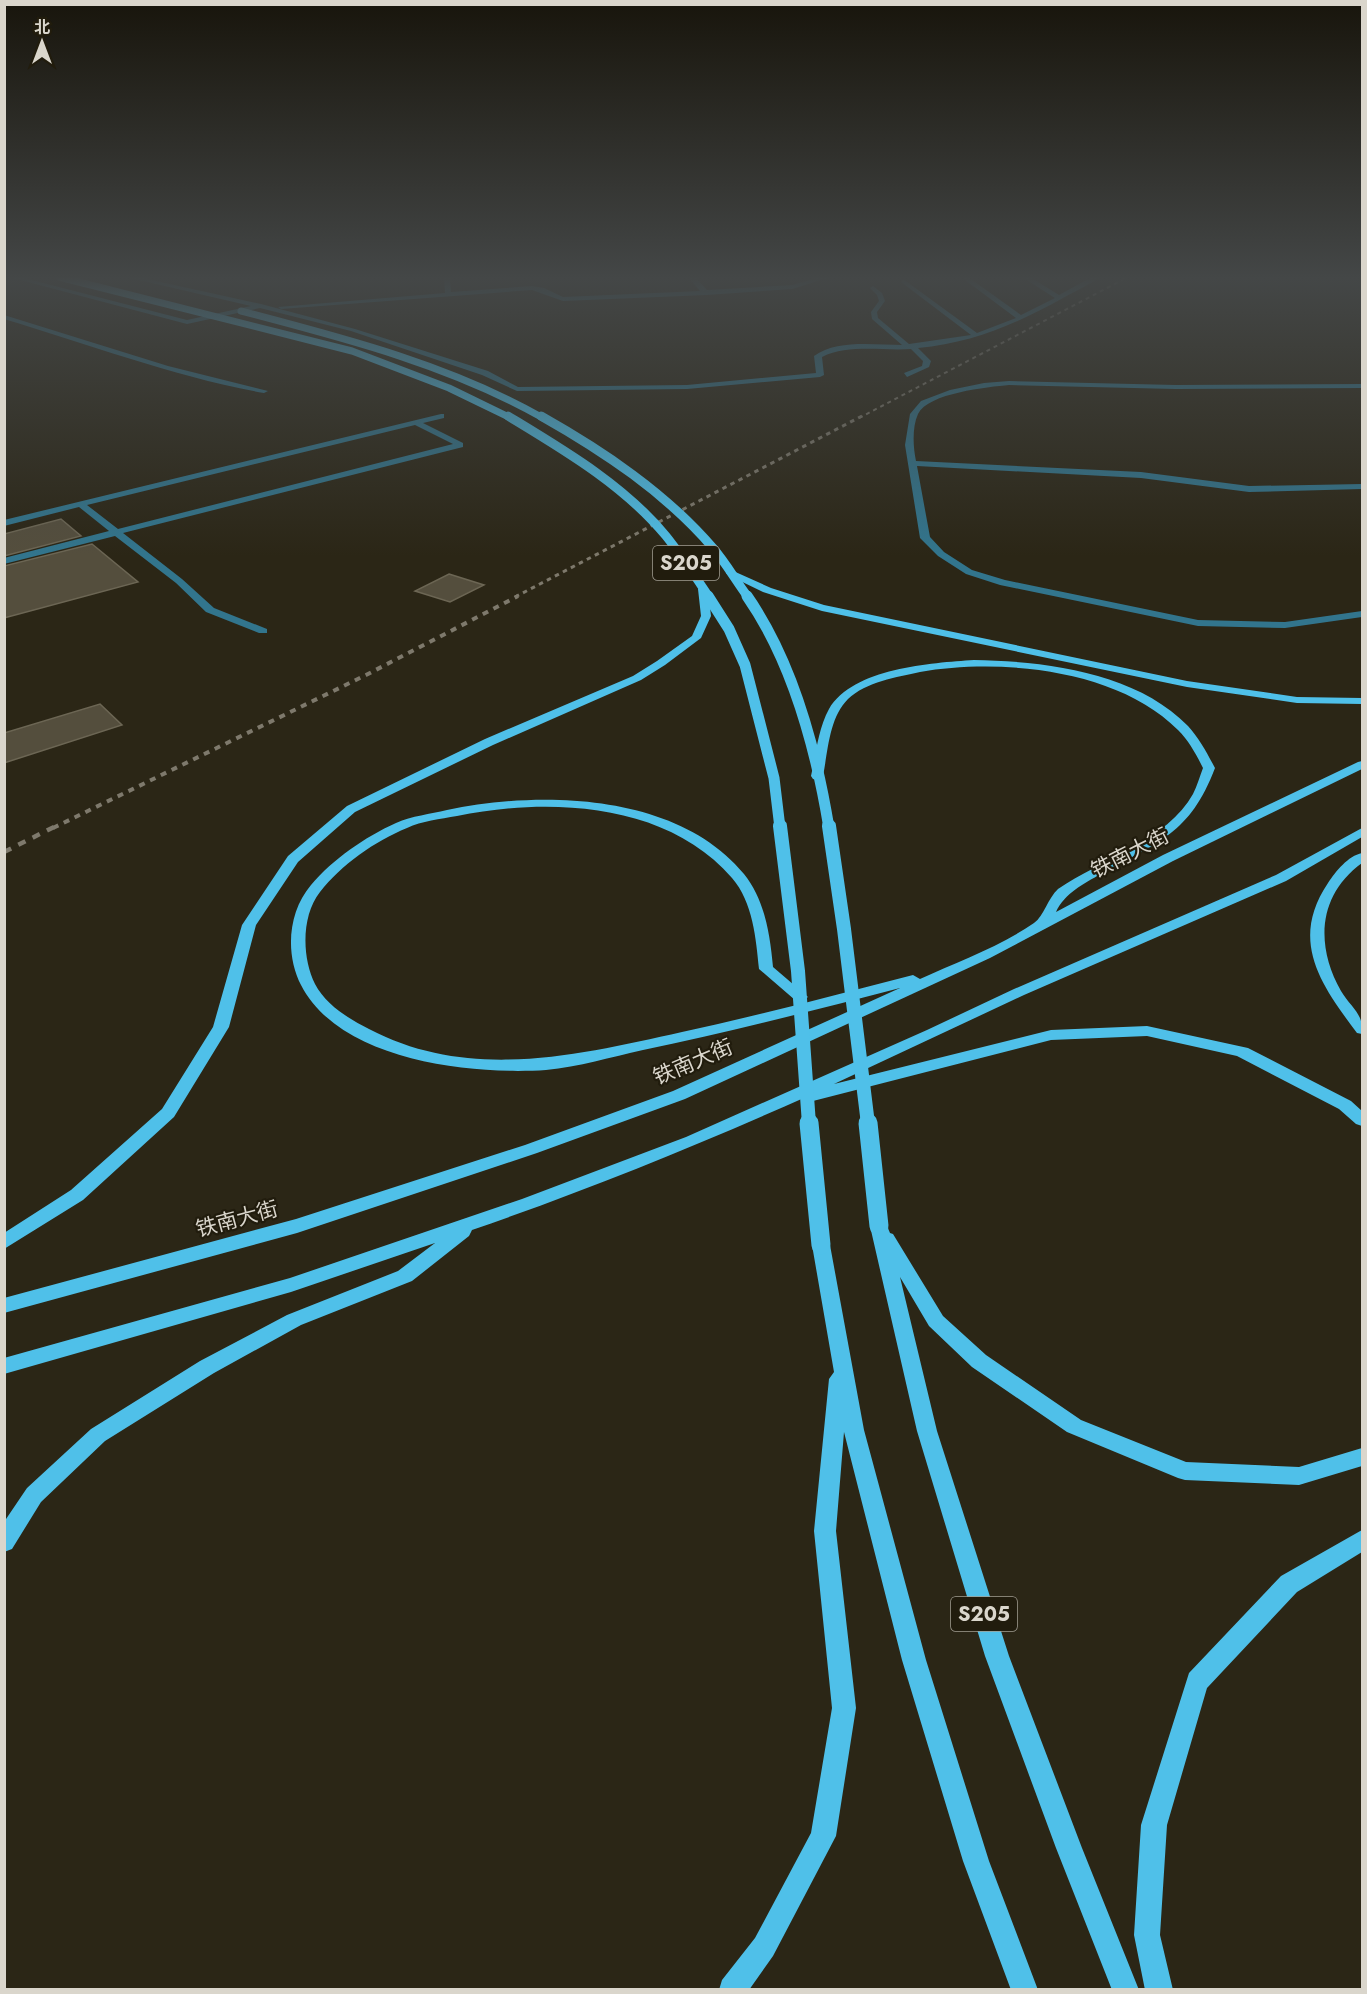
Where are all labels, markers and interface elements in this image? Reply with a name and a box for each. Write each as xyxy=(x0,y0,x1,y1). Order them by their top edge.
north arrow xyxy=(12,12,72,72)
text: 北 xyxy=(34,16,50,39)
road number: S205 xyxy=(653,546,719,580)
street label: 铁南大街 xyxy=(1086,821,1174,885)
street label: 铁南大街 xyxy=(648,1032,738,1092)
street label: 铁南大街 xyxy=(193,1194,281,1244)
road number: S205 xyxy=(951,1597,1017,1631)

